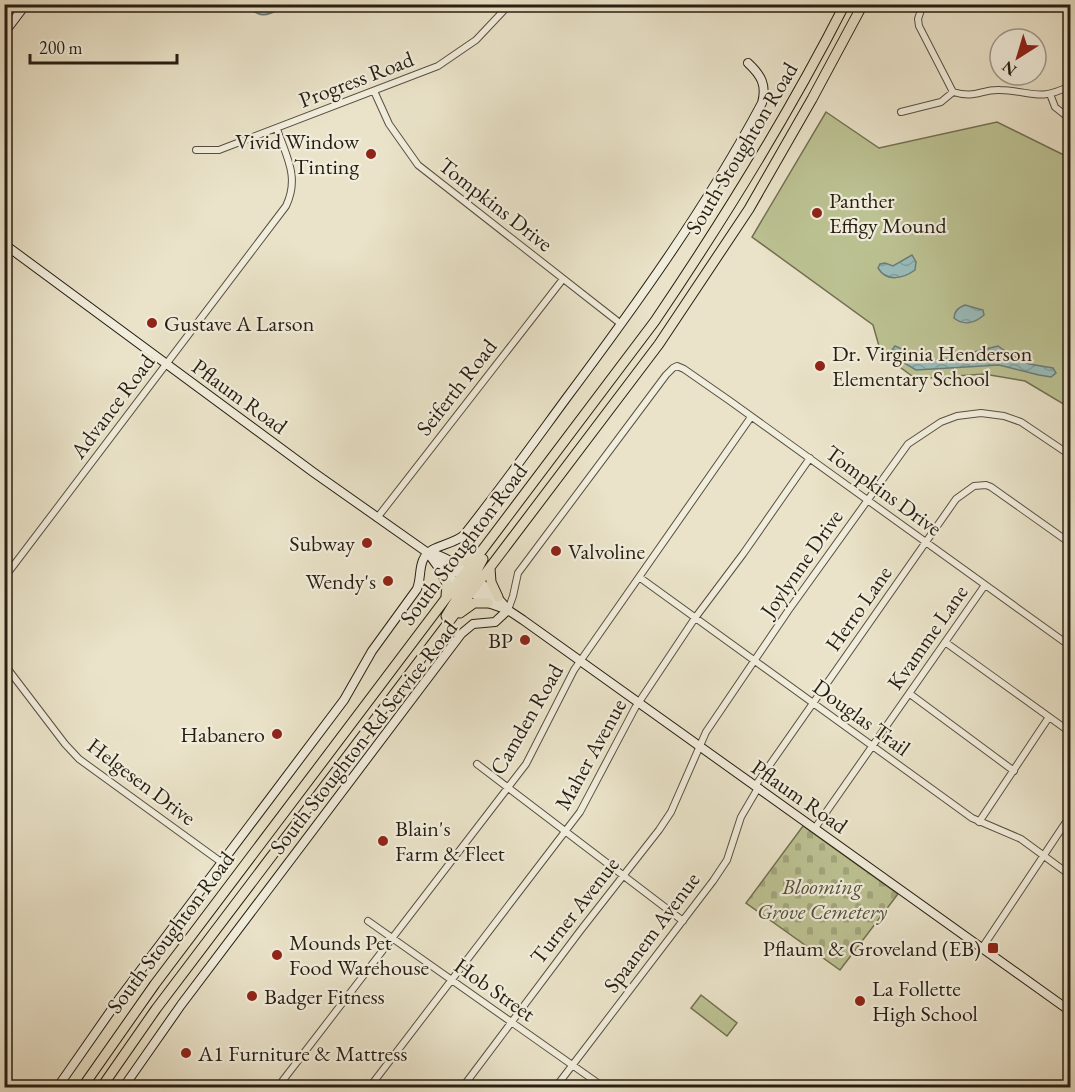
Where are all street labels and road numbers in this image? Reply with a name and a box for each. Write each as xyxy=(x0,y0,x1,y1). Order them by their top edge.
street label: Progress Road xyxy=(295,44,418,115)
street label: South Stoughton Road xyxy=(679,56,805,240)
street label: Tompkins Drive xyxy=(433,151,559,258)
street label: Seiferth Road xyxy=(409,332,504,442)
street label: Advance Road xyxy=(63,348,162,465)
street label: Pflaum Road xyxy=(186,352,294,441)
street label: Tompkins Drive xyxy=(820,438,948,543)
street label: South Stoughton Road xyxy=(393,457,534,631)
street label: Joylynne Drive xyxy=(752,503,850,625)
street label: Herro Lane xyxy=(818,559,899,657)
street label: Kvamme Lane xyxy=(881,579,975,696)
street label: South Stoughton Rd Service Road xyxy=(263,614,465,860)
street label: Camden Road xyxy=(483,658,570,780)
street label: Douglas Trail xyxy=(807,672,916,763)
street label: Maher Avenue xyxy=(548,693,633,815)
street label: Helgesen Drive xyxy=(82,731,202,832)
street label: Pflaum Road xyxy=(746,753,854,841)
street label: South Stoughton Road xyxy=(100,845,241,1019)
street label: Turner Avenue xyxy=(523,850,626,970)
street label: Spaanem Avenue xyxy=(597,866,706,998)
street label: Hob Street xyxy=(448,951,541,1028)

